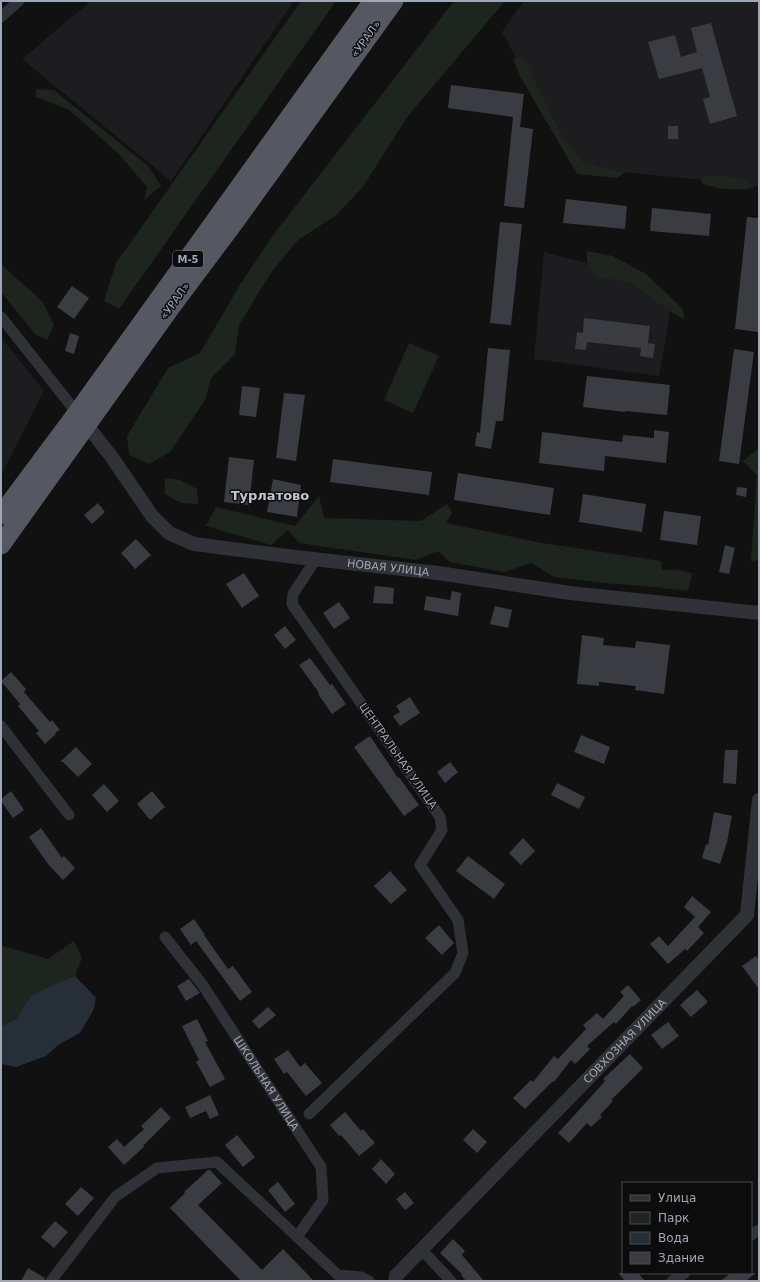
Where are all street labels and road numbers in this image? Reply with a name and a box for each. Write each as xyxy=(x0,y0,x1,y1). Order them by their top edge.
street label: «УРАЛ» xyxy=(348,18,384,60)
road number: М-5 xyxy=(173,251,203,267)
street label: «УРАЛ» xyxy=(157,280,193,322)
street label: НОВАЯ УЛИЦА xyxy=(346,556,430,579)
street label: ЦЕНТРАЛЬНАЯ УЛИЦА xyxy=(356,700,440,812)
street label: СОВХОЗНАЯ УЛИЦА xyxy=(580,995,669,1086)
street label: ШКОЛЬНАЯ УЛИЦА xyxy=(231,1033,302,1133)

